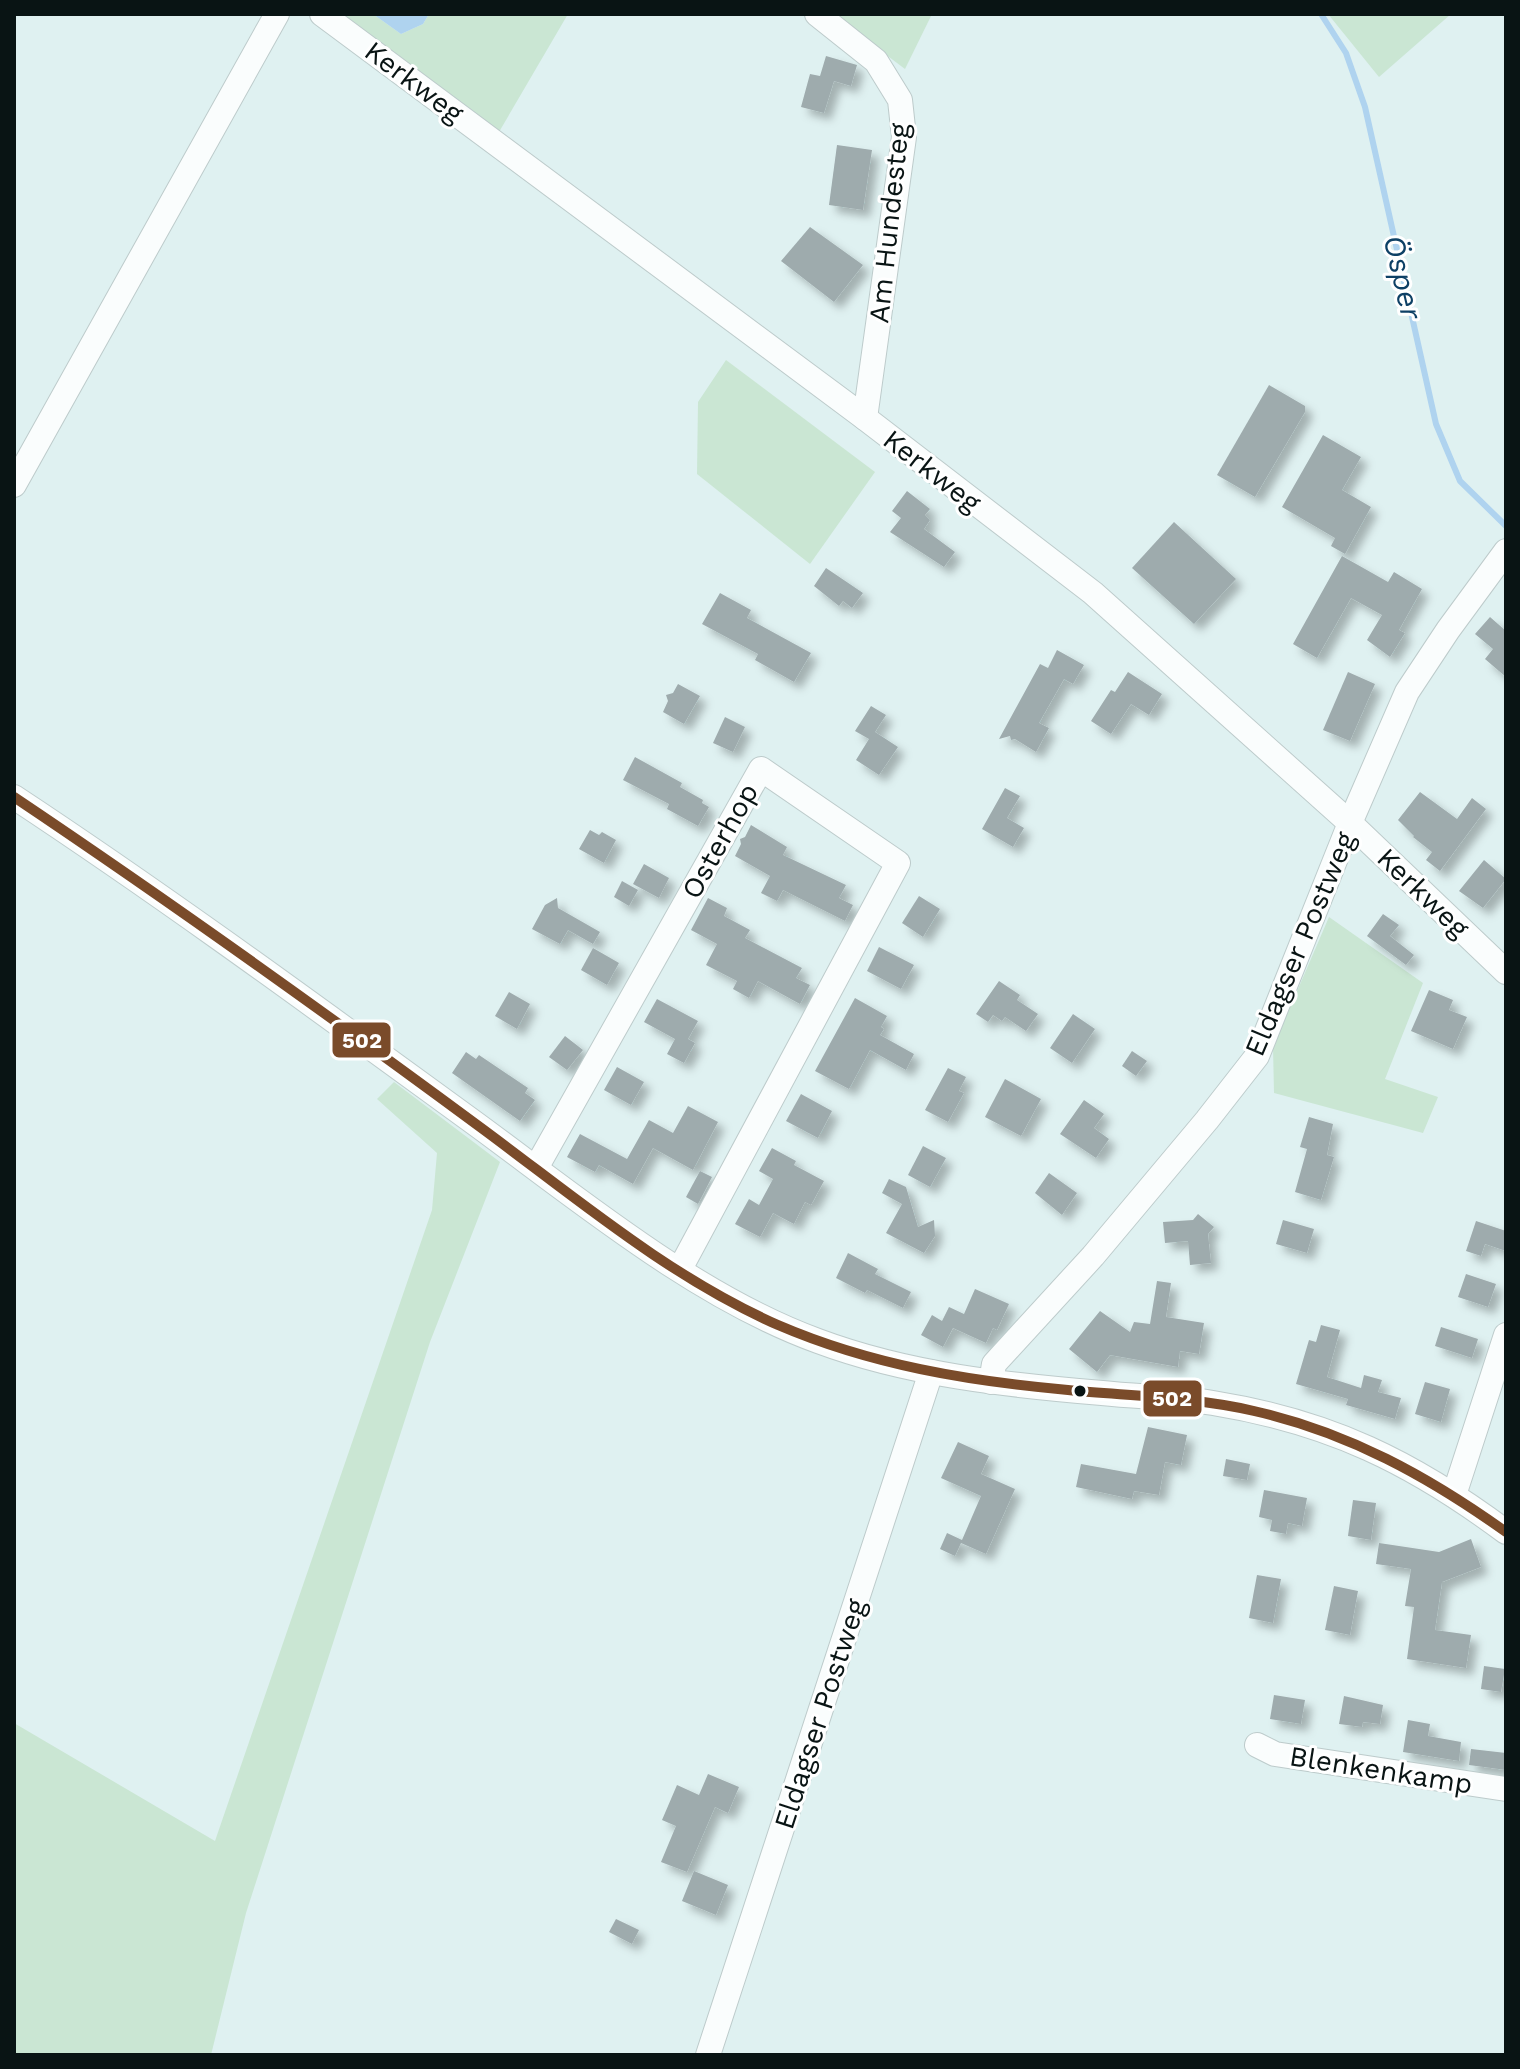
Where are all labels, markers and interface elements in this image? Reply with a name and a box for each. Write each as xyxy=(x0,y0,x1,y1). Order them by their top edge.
street label: Kerkweg xyxy=(358,34,470,130)
street label: Am Hundesteg xyxy=(862,121,916,325)
water label: Ösper xyxy=(1376,232,1430,324)
street label: Kerkweg xyxy=(877,423,987,519)
street label: Osterhop xyxy=(675,778,765,904)
street label: Eldagser Postweg xyxy=(1238,827,1362,1061)
street label: Kerkweg xyxy=(1370,841,1476,945)
line badge: 502 xyxy=(331,1021,392,1059)
text: 502 xyxy=(342,1028,382,1053)
line badge: 502 xyxy=(1142,1379,1203,1418)
unlabelled marker xyxy=(1072,1383,1088,1399)
text: 502 xyxy=(1152,1386,1192,1411)
street label: Eldagser Postweg xyxy=(767,1595,873,1833)
street label: Blenkenkamp xyxy=(1287,1739,1475,1801)

